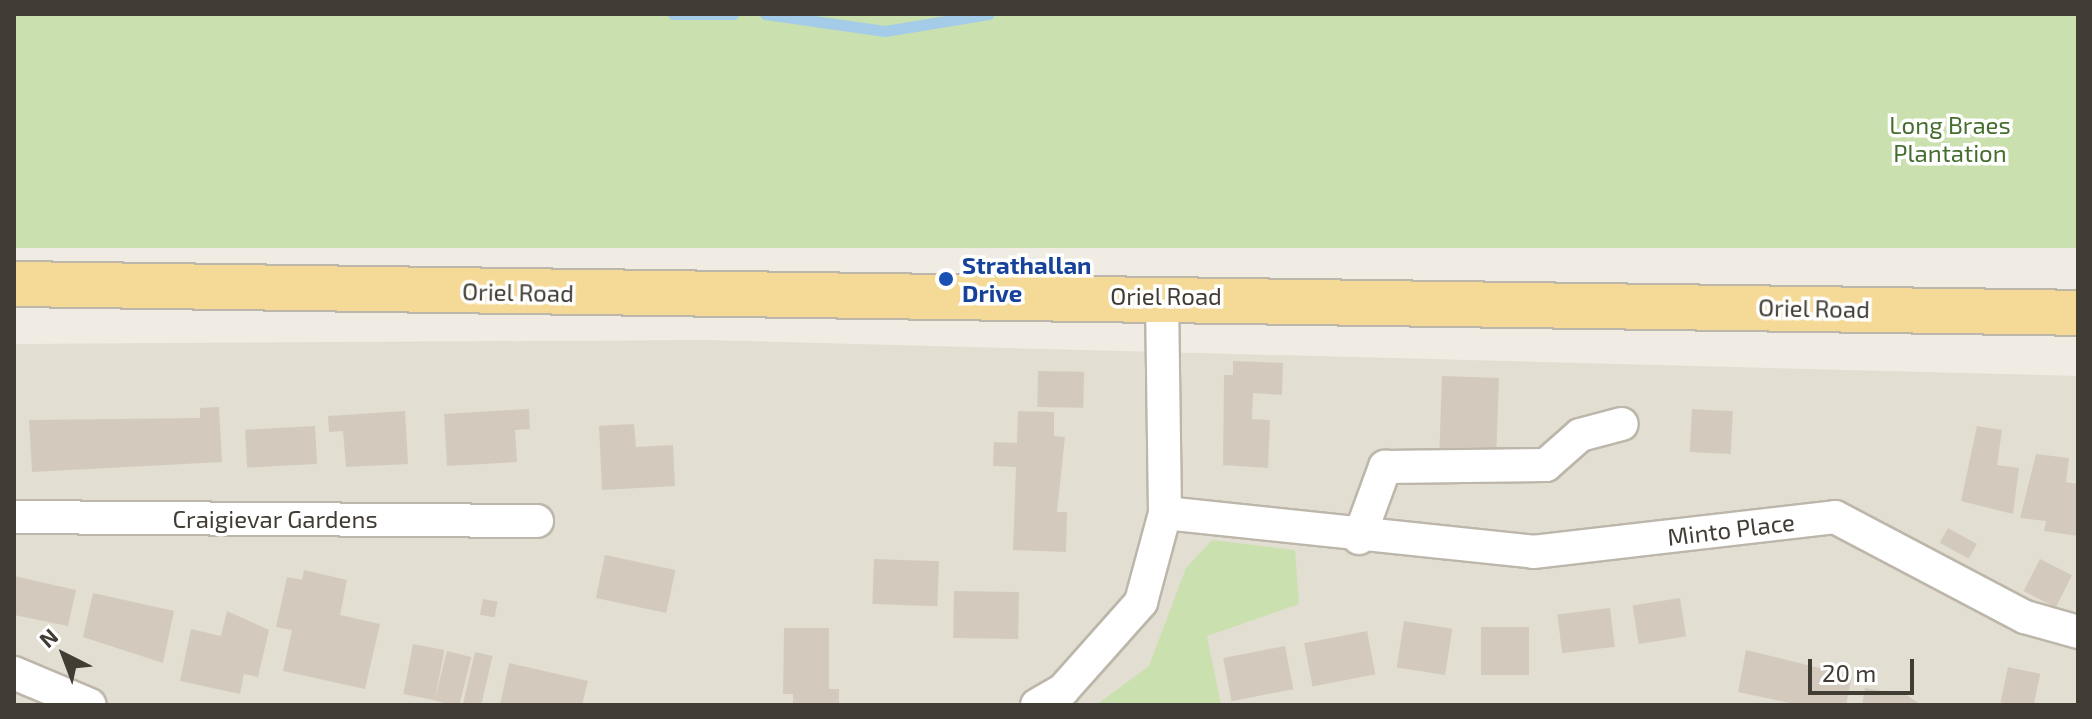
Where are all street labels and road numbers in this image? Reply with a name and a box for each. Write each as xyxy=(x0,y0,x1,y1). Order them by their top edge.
street label: Oriel Road xyxy=(462,277,574,307)
street label: Oriel Road xyxy=(1110,282,1222,310)
street label: Oriel Road xyxy=(1758,293,1870,323)
street label: Craigievar Gardens xyxy=(172,505,378,533)
street label: Minto Place xyxy=(1666,507,1796,551)

